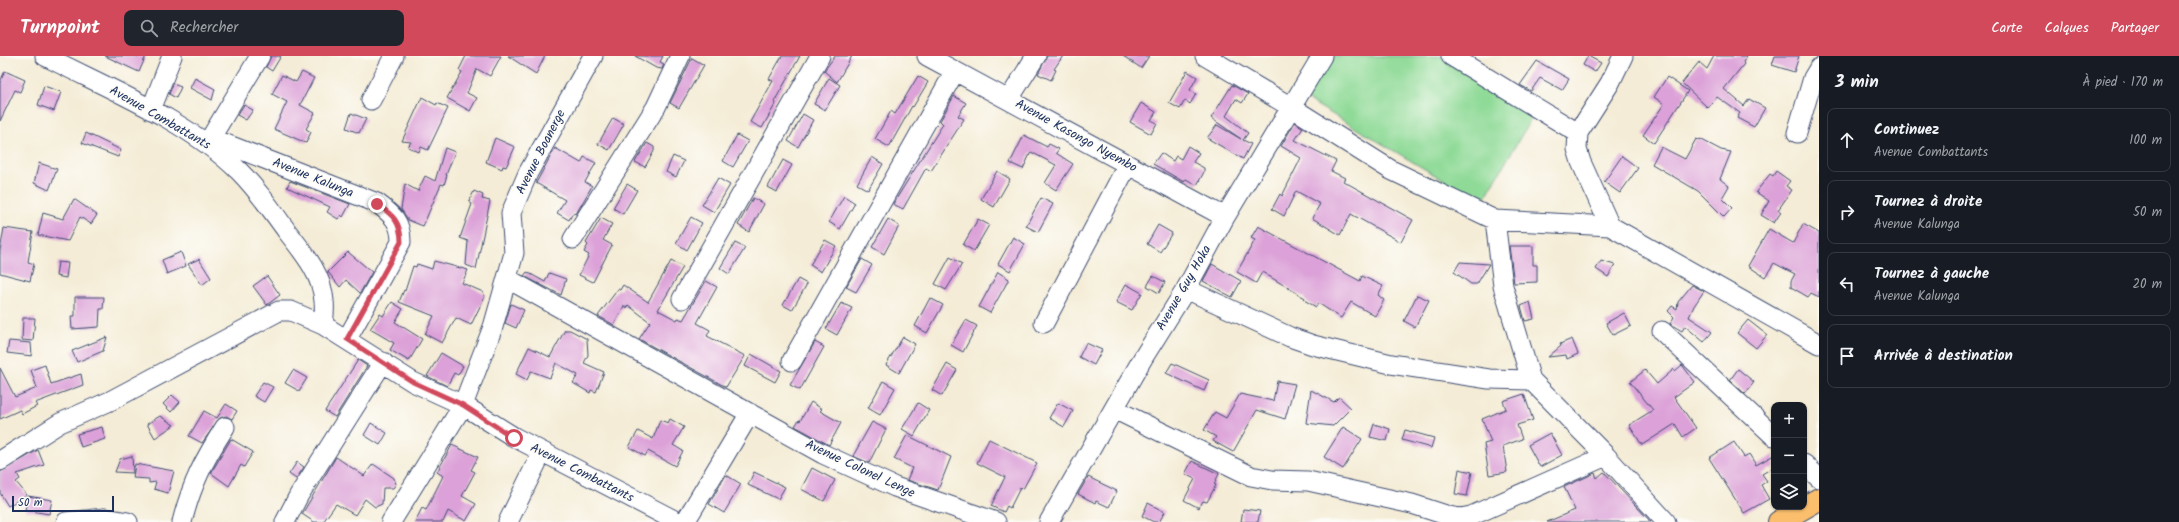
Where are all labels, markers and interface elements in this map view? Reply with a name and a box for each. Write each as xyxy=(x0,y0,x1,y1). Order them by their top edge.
search box xyxy=(124,10,404,46)
text: Turnpoint xyxy=(20,13,100,43)
text: Rechercher xyxy=(170,16,238,40)
icon: search xyxy=(138,17,160,39)
text: Carte xyxy=(1991,17,2023,39)
text: Calques xyxy=(2045,17,2089,39)
text: Partager xyxy=(2111,17,2159,39)
text: 3 min xyxy=(1835,69,1879,96)
text: À pied · 170 m xyxy=(2083,72,2163,93)
street label: Avenue Combattants xyxy=(105,80,215,156)
street label: Avenue Kasongo Nyembo xyxy=(1011,94,1141,178)
street label: Avenue Boanerge xyxy=(511,106,572,198)
text: Continuez xyxy=(1874,118,1939,142)
icon: ahead xyxy=(1836,129,1858,151)
text: 100 m xyxy=(2129,130,2162,151)
text: Avenue Combattants xyxy=(1874,142,1988,163)
street label: Avenue Kalunga xyxy=(269,152,357,204)
text: Tournez à droite xyxy=(1874,190,1982,214)
route end xyxy=(368,195,386,213)
icon: right xyxy=(1836,201,1858,223)
text: 50 m xyxy=(2133,202,2162,223)
text: Avenue Kalunga xyxy=(1874,214,1960,235)
street label: Avenue Guy Hoka xyxy=(1151,241,1217,335)
text: Tournez à gauche xyxy=(1874,262,1989,286)
icon: left xyxy=(1836,273,1858,295)
text: 20 m xyxy=(2132,274,2162,295)
text: Avenue Kalunga xyxy=(1874,286,1960,307)
text: Arrivée à destination xyxy=(1874,344,2013,368)
icon: arrive xyxy=(1836,345,1858,367)
map controls xyxy=(1771,402,1807,510)
button: + xyxy=(1771,402,1807,438)
route start xyxy=(505,429,523,447)
street label: Avenue Colonel Lenge xyxy=(801,434,919,504)
street label: Avenue Combattants xyxy=(526,438,638,508)
button: − xyxy=(1771,438,1807,474)
button: layers xyxy=(1771,474,1807,510)
scale bar xyxy=(12,494,114,513)
text: 50 m xyxy=(18,494,43,512)

